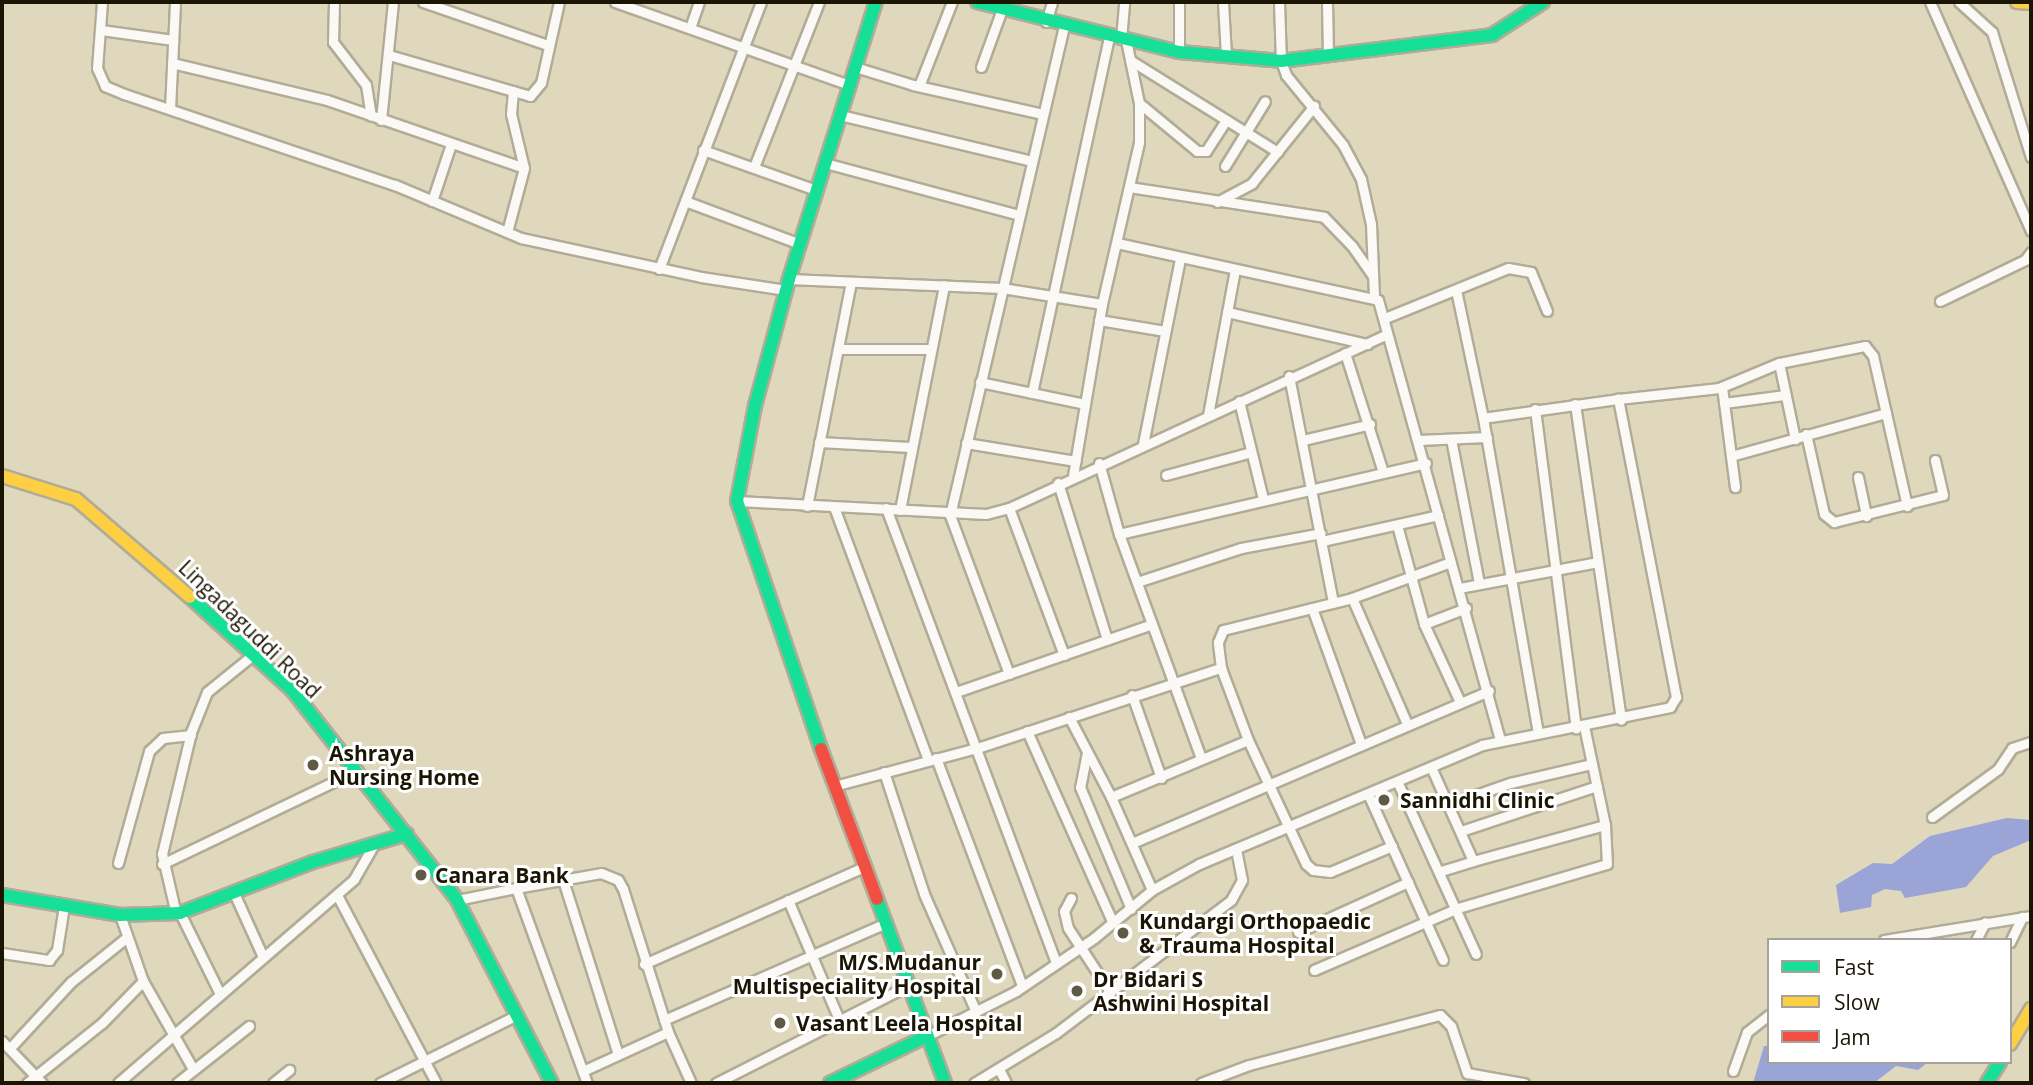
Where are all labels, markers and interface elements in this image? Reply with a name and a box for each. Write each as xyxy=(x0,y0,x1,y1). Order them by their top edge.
street label: Lingadaguddi Road xyxy=(174,555,326,703)
place label: Ashraya Nursing Home xyxy=(329,740,479,790)
marker: Ashraya Nursing Home xyxy=(303,755,323,775)
place label: Sannidhi Clinic xyxy=(1400,787,1554,813)
marker: Sannidhi Clinic xyxy=(1374,790,1394,810)
place label: Canara Bank xyxy=(435,862,569,888)
marker: Canara Bank xyxy=(413,867,429,883)
place label: Kundargi Orthopaedic & Trauma Hospital xyxy=(1139,908,1371,958)
marker: Kundargi Orthopaedic & Trauma Hospital xyxy=(1113,923,1133,943)
legend xyxy=(1767,938,2012,1064)
place label: M/S.Mudanur Multispeciality Hospital xyxy=(733,949,981,999)
text: Fast xyxy=(1834,953,1874,981)
marker: M/S.Mudanur Multispeciality Hospital xyxy=(987,964,1007,984)
place label: Dr Bidari S Ashwini Hospital xyxy=(1093,966,1269,1016)
marker: Dr Bidari S Ashwini Hospital xyxy=(1067,981,1087,1001)
text: Slow xyxy=(1834,988,1880,1016)
place label: Vasant Leela Hospital xyxy=(796,1010,1022,1036)
marker: Vasant Leela Hospital xyxy=(770,1013,790,1033)
text: Jam xyxy=(1834,1023,1871,1051)

